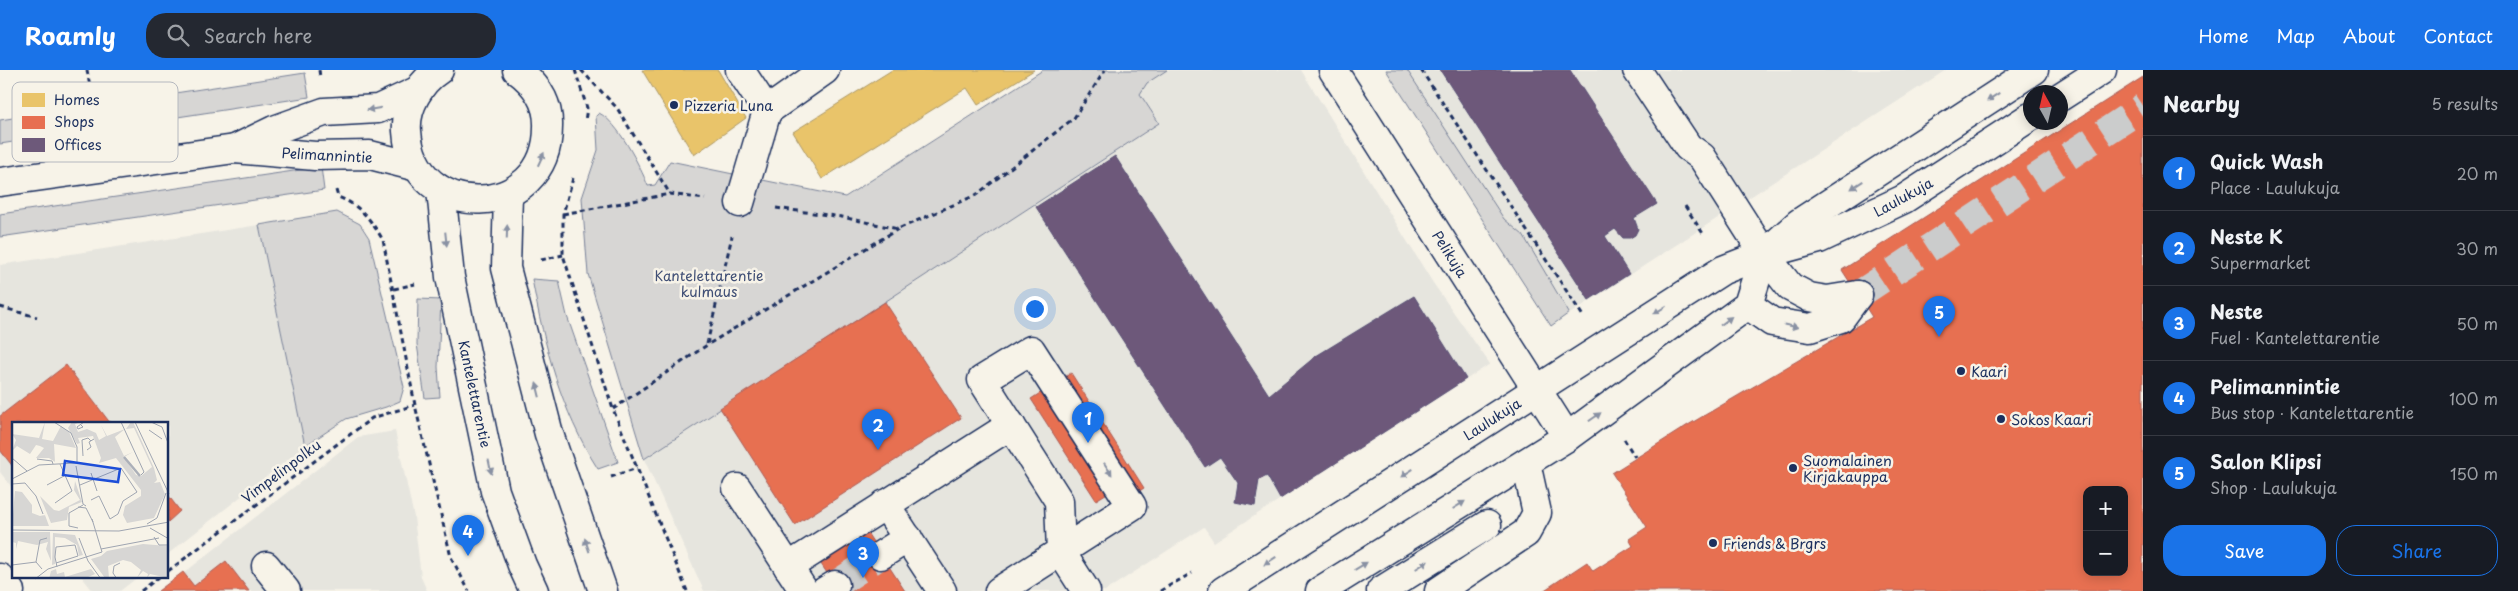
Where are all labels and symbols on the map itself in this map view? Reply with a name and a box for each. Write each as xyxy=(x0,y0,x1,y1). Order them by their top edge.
legend xyxy=(12,82,178,162)
north arrow xyxy=(2023,85,2068,130)
text: Homes xyxy=(54,89,100,110)
one-way arrow xyxy=(1986,92,2000,101)
place label: Pizzeria Luna xyxy=(684,95,773,116)
marker: Pizzeria Luna xyxy=(668,99,680,111)
one-way arrow xyxy=(365,105,381,113)
text: Shops xyxy=(54,111,94,132)
text: Offices xyxy=(54,134,101,155)
street label: Pelimannintie xyxy=(281,142,373,168)
one-way arrow xyxy=(537,152,546,167)
street label: Laulukuja xyxy=(1869,172,1937,222)
one-way arrow xyxy=(1850,181,1864,190)
one-way arrow xyxy=(503,224,511,240)
street label: Pelikuja xyxy=(1427,226,1473,282)
one-way arrow xyxy=(442,231,450,247)
park label: Kantelettarentie kulmaus xyxy=(654,265,764,302)
your location xyxy=(1022,296,1048,322)
pin: 5 xyxy=(1923,296,1955,337)
one-way arrow xyxy=(1654,305,1667,315)
one-way arrow xyxy=(1719,316,1733,326)
one-way arrow xyxy=(1783,322,1798,330)
street label: Kantelettarentie xyxy=(453,339,497,449)
place label: Kaari xyxy=(1971,361,2007,382)
marker: Kaari xyxy=(1955,365,1967,377)
one-way arrow xyxy=(534,383,542,398)
street label: Laulukuja xyxy=(1459,392,1525,446)
pin: 1 xyxy=(1072,402,1104,443)
pin: 2 xyxy=(862,409,894,450)
place label: Sokos Kaari xyxy=(2011,409,2092,430)
one-way arrow xyxy=(1589,412,1602,422)
marker: Sokos Kaari xyxy=(1995,413,2007,425)
inset map xyxy=(12,422,169,578)
street label: Vimpelinpolku xyxy=(237,434,325,508)
place label: Suomalainen Kirjakauppa xyxy=(1803,450,1892,487)
one-way arrow xyxy=(486,459,494,474)
one-way arrow xyxy=(1103,462,1113,476)
marker: Suomalainen Kirjakauppa xyxy=(1787,462,1799,474)
one-way arrow xyxy=(1401,468,1414,478)
one-way arrow xyxy=(1452,501,1465,510)
pin: 4 xyxy=(452,515,484,556)
place label: Friends & Brgrs xyxy=(1723,533,1826,554)
one-way arrow xyxy=(583,537,591,552)
pin: 3 xyxy=(847,537,879,578)
marker: Friends & Brgrs xyxy=(1707,537,1719,549)
one-way arrow xyxy=(1264,556,1277,565)
one-way arrow xyxy=(1416,560,1429,570)
one-way arrow xyxy=(1355,561,1368,570)

